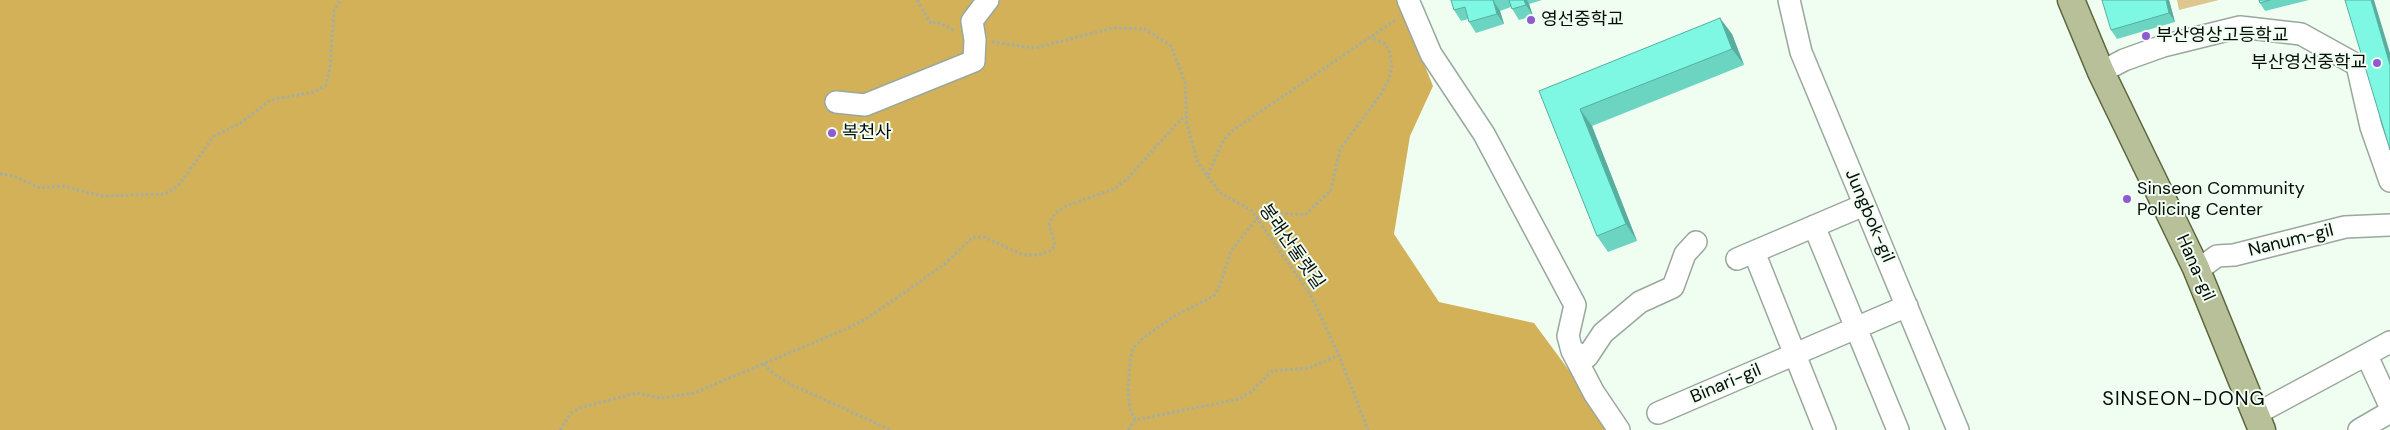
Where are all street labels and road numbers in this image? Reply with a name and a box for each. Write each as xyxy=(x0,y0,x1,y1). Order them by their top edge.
street label: Jungbok-gil xyxy=(1840,166,1898,266)
street label: 봉래산둘렛길 xyxy=(1254,200,1328,294)
street label: Nanum-gil xyxy=(2246,220,2336,262)
street label: Hana-gil xyxy=(2171,232,2219,304)
street label: Binari-gil xyxy=(1688,360,1764,408)

